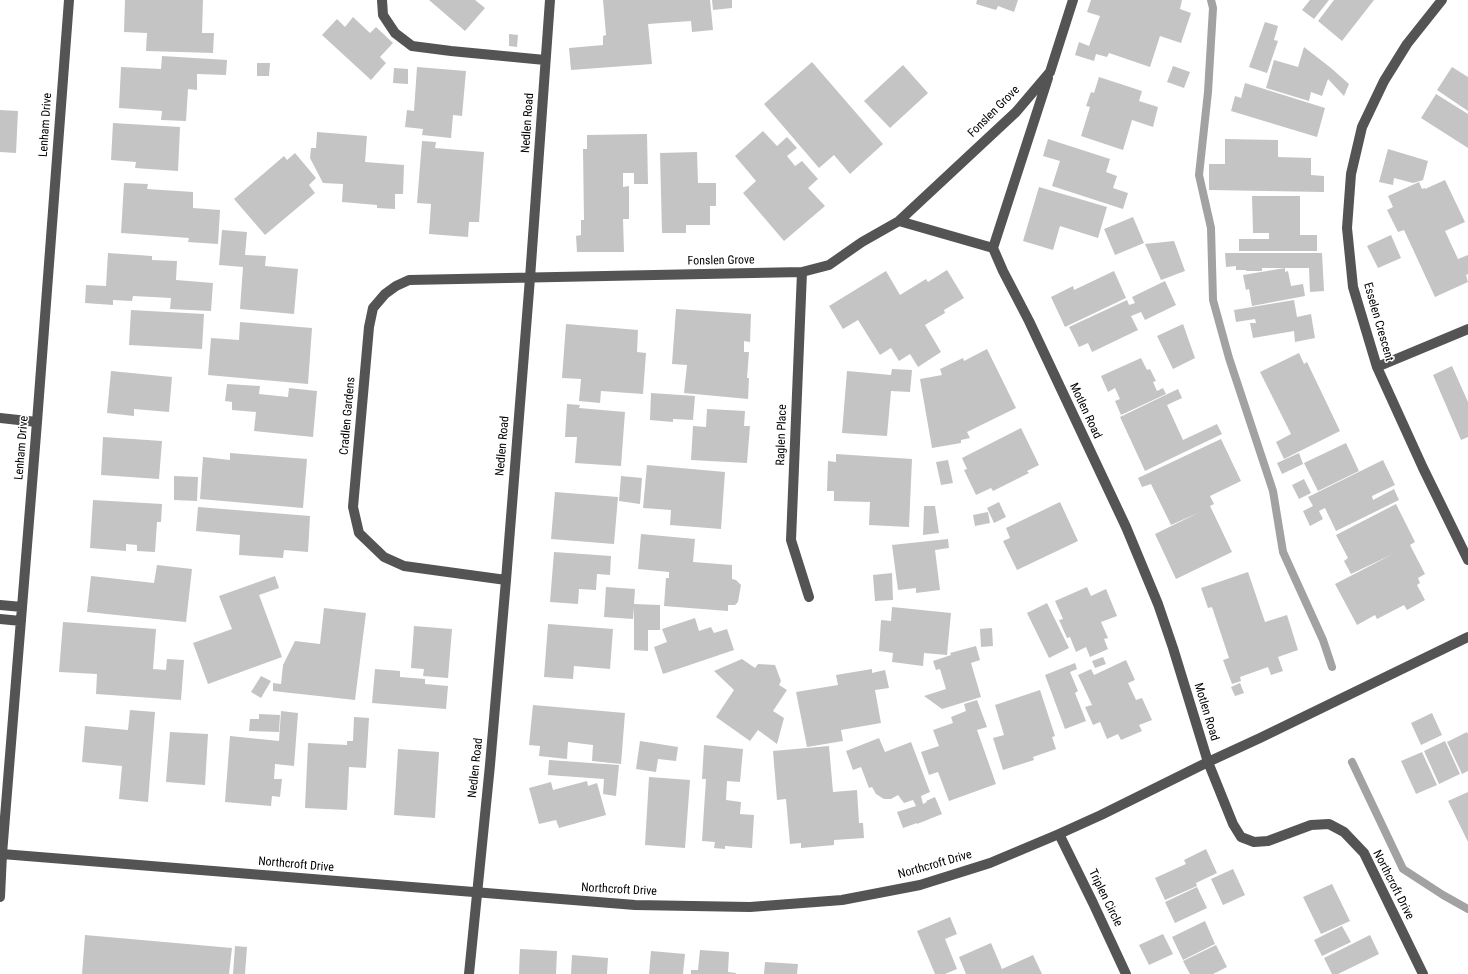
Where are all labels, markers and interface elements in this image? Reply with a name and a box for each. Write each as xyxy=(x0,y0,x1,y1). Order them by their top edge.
street label: Fonslen Grove xyxy=(965,83,1023,141)
street label: Lenham Drive xyxy=(37,92,55,158)
street label: Nedlen Road xyxy=(519,93,537,153)
street label: Fonslen Grove xyxy=(687,253,755,269)
street label: Esselen Crescent xyxy=(1360,281,1396,363)
street label: Cradlen Gardens xyxy=(337,376,359,456)
street label: Motlen Road xyxy=(1066,381,1104,441)
street label: Raglen Place xyxy=(774,404,790,466)
street label: Lenham Drive xyxy=(12,415,32,481)
street label: Nedlen Road xyxy=(493,415,513,477)
street label: Motlen Road xyxy=(1190,681,1222,743)
street label: Nedlen Road xyxy=(466,737,486,799)
street label: Northcroft Drive xyxy=(897,848,973,882)
street label: Northcroft Drive xyxy=(1369,848,1417,922)
street label: Northcroft Drive xyxy=(258,855,334,875)
street label: Triplen Circle xyxy=(1085,867,1125,929)
street label: Northcroft Drive xyxy=(581,881,657,899)

